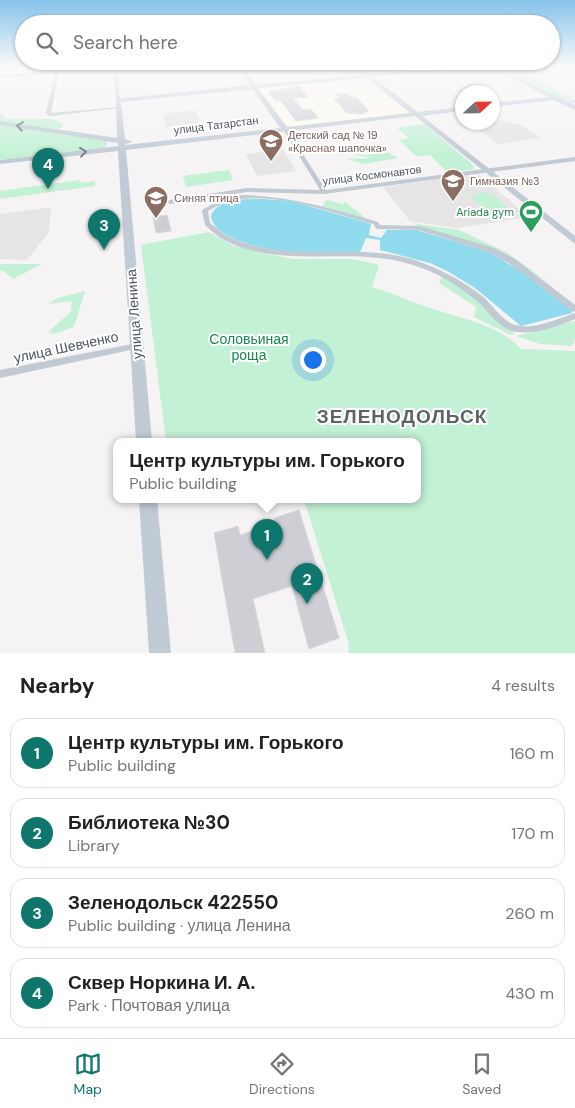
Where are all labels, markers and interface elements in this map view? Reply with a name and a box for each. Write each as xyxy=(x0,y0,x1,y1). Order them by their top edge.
search box xyxy=(15,15,560,70)
icon: search xyxy=(33,29,61,57)
text: Search here xyxy=(73,30,178,55)
north arrow xyxy=(455,85,500,130)
street label: улица Татарстан xyxy=(173,113,259,137)
one-way arrow xyxy=(16,121,24,132)
school or university icon: Детский сад № 19 «Красная шапочка» xyxy=(258,128,284,162)
place label: Детский сад № 19 «Красная шапочка» xyxy=(288,128,387,155)
one-way arrow xyxy=(79,147,87,158)
pin: 4 xyxy=(32,148,64,189)
street label: улица Космонавтов xyxy=(322,162,422,188)
school or university icon: Гимназия №3 xyxy=(440,168,466,202)
place label: Гимназия №3 xyxy=(470,174,540,188)
school or university icon: Синяя птица xyxy=(143,185,169,219)
place label: Синяя птица xyxy=(174,191,239,205)
sports icon: Ariada gym xyxy=(518,199,544,233)
place label: Ariada gym xyxy=(456,205,514,219)
pin: 3 xyxy=(88,209,120,250)
street label: улица Ленина xyxy=(122,268,146,360)
street label: улица Шевченко xyxy=(12,327,120,367)
park label: Соловьиная роща xyxy=(209,330,289,364)
your location xyxy=(300,347,326,373)
district label: ЗЕЛЕНОДОЛЬСК xyxy=(317,404,487,429)
popup xyxy=(113,438,421,503)
text: Центр культуры им. Горького xyxy=(129,448,405,473)
text: Public building xyxy=(129,473,237,494)
pin: 1 xyxy=(251,519,283,560)
pin: 2 xyxy=(291,563,323,604)
text: Nearby xyxy=(20,672,94,700)
text: 4 results xyxy=(491,675,555,696)
text: Центр культуры им. Горького xyxy=(68,730,344,755)
text: 1 xyxy=(34,743,40,764)
text: 160 m xyxy=(510,743,554,764)
text: Public building xyxy=(68,755,176,776)
text: Библиотека №30 xyxy=(68,810,230,835)
text: 2 xyxy=(32,823,42,844)
text: 170 m xyxy=(511,823,554,844)
text: Library xyxy=(68,835,120,856)
text: Зеленодольск 422550 xyxy=(68,890,278,915)
text: 3 xyxy=(32,903,42,924)
text: 260 m xyxy=(505,903,554,924)
text: Public building · улица Ленина xyxy=(68,915,291,936)
text: Сквер Норкина И. А. xyxy=(68,970,255,995)
text: 4 xyxy=(32,983,42,1004)
text: 430 m xyxy=(505,983,554,1004)
text: Park · Почтовая улица xyxy=(68,995,230,1016)
tab: Map xyxy=(74,1050,102,1098)
tab: Directions xyxy=(249,1050,315,1098)
tab: Saved xyxy=(462,1050,501,1098)

